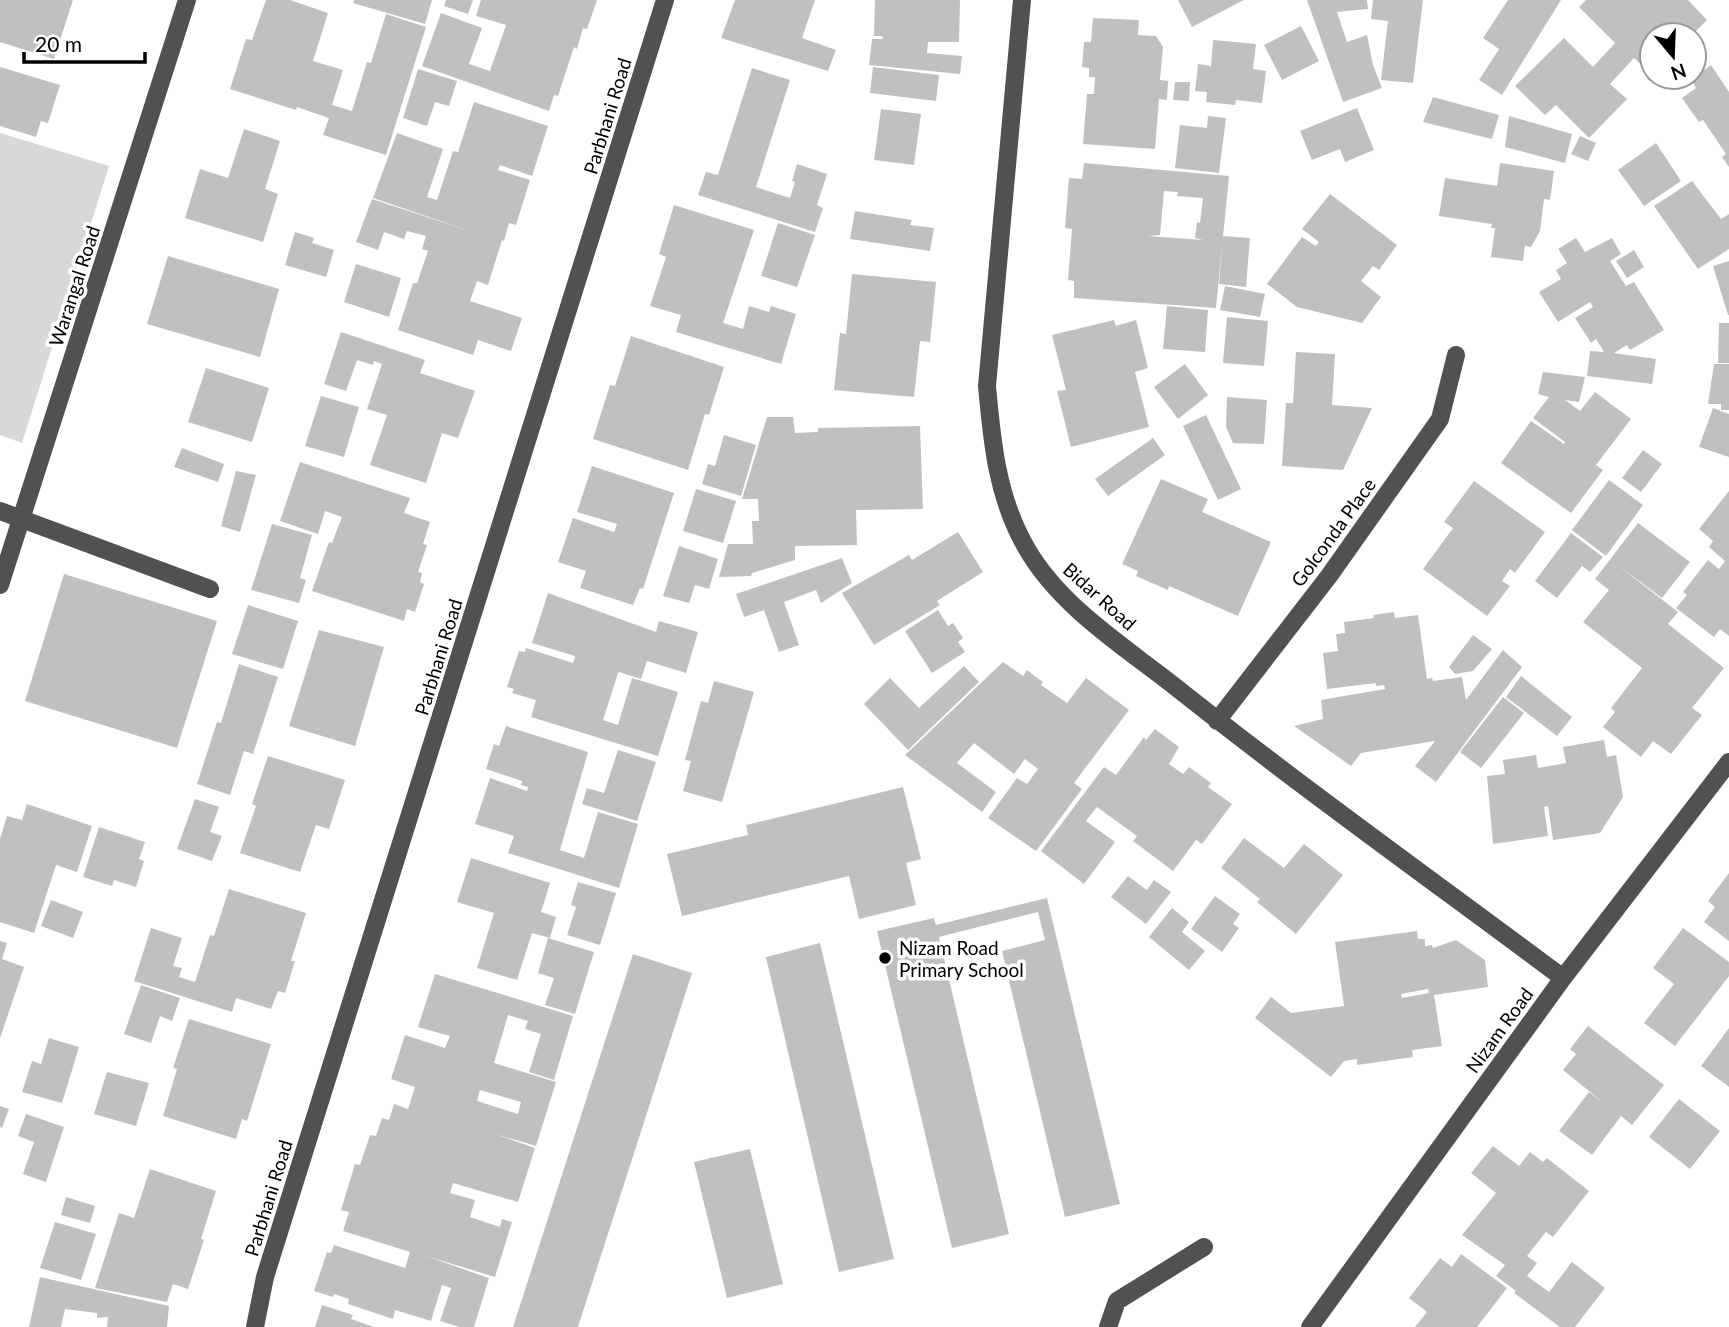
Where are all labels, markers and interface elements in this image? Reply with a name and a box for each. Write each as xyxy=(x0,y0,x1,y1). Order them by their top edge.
scale bar xyxy=(24,21,145,65)
north arrow xyxy=(1638,21,1708,91)
text: 20 m xyxy=(35,31,82,56)
street label: Parbhani Road xyxy=(578,55,636,177)
text: N xyxy=(1668,59,1689,86)
street label: Warangal Road xyxy=(44,223,104,349)
street label: Golconda Place xyxy=(1286,473,1380,591)
street label: Bidar Road xyxy=(1059,557,1141,635)
street label: Parbhani Road xyxy=(409,596,467,718)
place label: Nizam Road Primary School xyxy=(899,936,1024,981)
marker: Nizam Road Primary School xyxy=(877,950,893,966)
street label: Nizam Road xyxy=(1460,983,1538,1077)
street label: Parbhani Road xyxy=(239,1137,297,1259)

